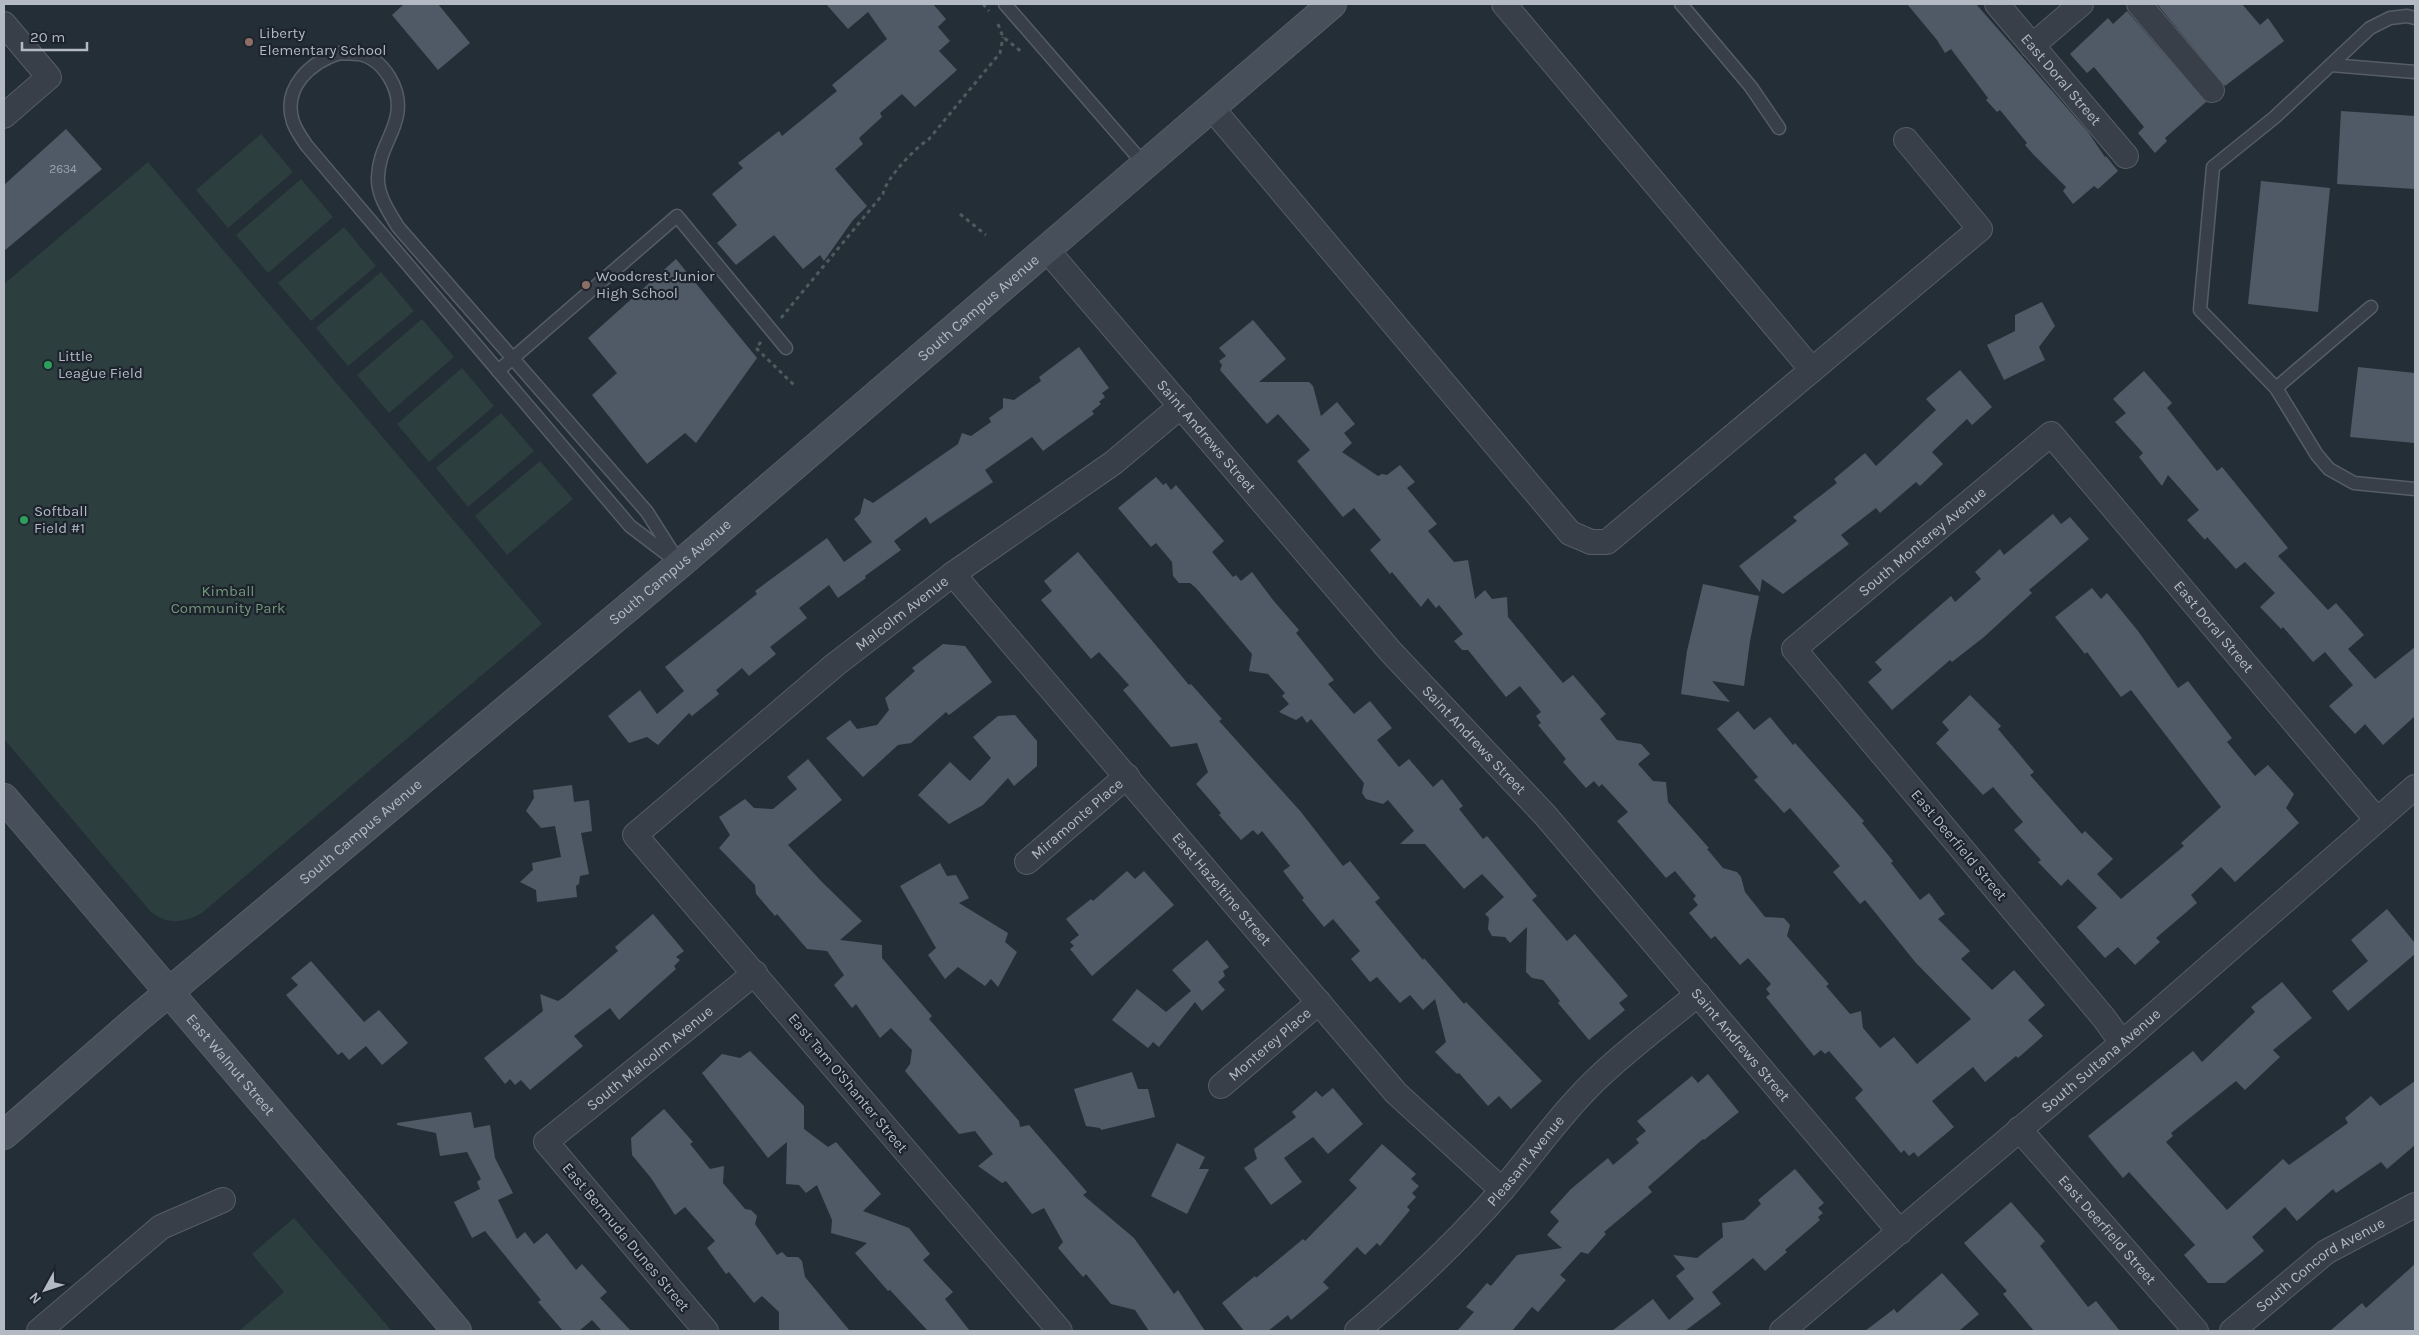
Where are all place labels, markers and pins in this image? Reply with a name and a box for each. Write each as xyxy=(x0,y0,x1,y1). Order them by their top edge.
place label: Liberty Elementary School xyxy=(259,24,386,59)
marker: Liberty Elementary School xyxy=(243,36,255,48)
place label: Woodcrest Junior High School xyxy=(596,267,715,302)
marker: Woodcrest Junior High School xyxy=(580,279,592,291)
place label: Little League Field xyxy=(58,347,143,382)
marker: Little League Field xyxy=(42,359,54,371)
place label: Softball Field #1 xyxy=(34,502,88,537)
marker: Softball Field #1 xyxy=(18,514,30,526)

